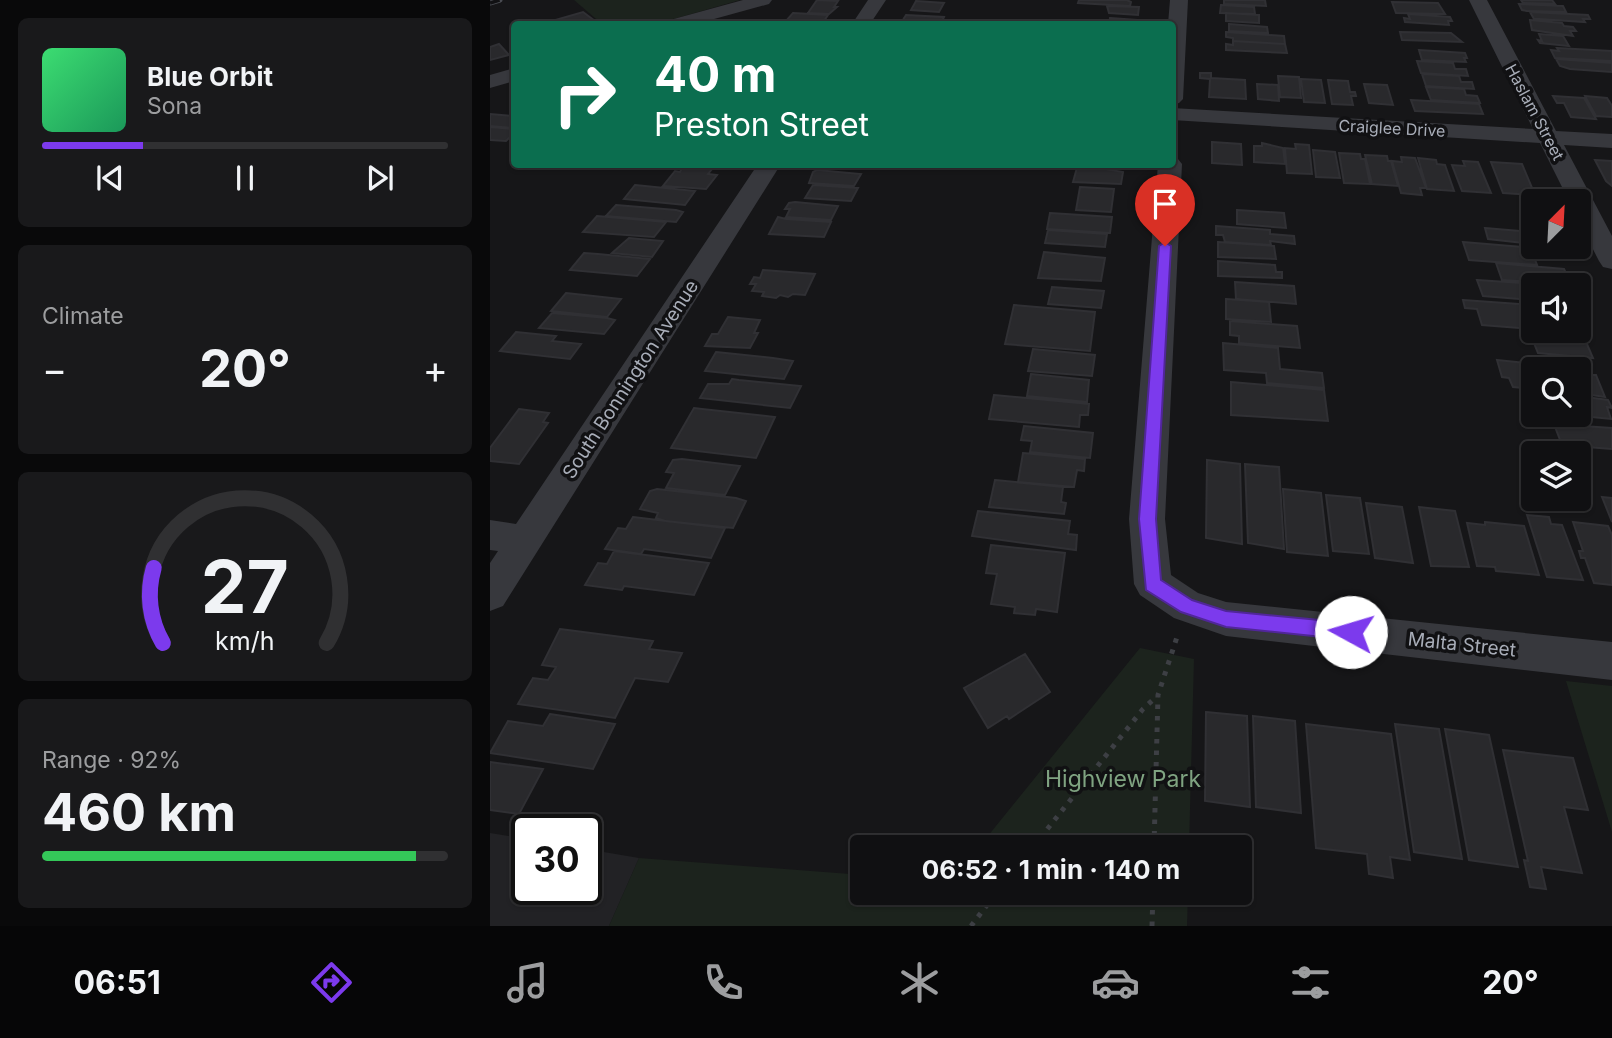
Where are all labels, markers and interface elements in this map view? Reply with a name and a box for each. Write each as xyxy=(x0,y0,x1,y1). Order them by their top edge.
text: 40 m xyxy=(654,45,777,104)
icon: right xyxy=(539,49,630,140)
text: Blue Orbit xyxy=(147,61,273,92)
street label: Haslam Street xyxy=(1501,61,1569,163)
text: Sona xyxy=(147,92,202,120)
text: Preston Street xyxy=(654,105,869,144)
street label: Craiglee Drive xyxy=(1338,115,1446,141)
icon: previous xyxy=(91,159,129,197)
icon: pause xyxy=(226,159,264,197)
icon: next xyxy=(361,159,399,197)
pin xyxy=(1135,174,1195,246)
icon: arrive xyxy=(1146,185,1184,223)
north arrow xyxy=(1521,189,1591,259)
map controls xyxy=(1521,189,1591,511)
button: sound xyxy=(1521,273,1591,343)
street label: South Bonnington Avenue xyxy=(558,276,703,483)
text: Climate xyxy=(42,302,124,330)
text: 20° xyxy=(199,337,291,400)
text: − xyxy=(42,346,67,392)
text: + xyxy=(423,346,448,392)
button: search xyxy=(1521,357,1591,427)
button: layers xyxy=(1521,441,1591,511)
text: 27 xyxy=(201,542,289,631)
position arrow xyxy=(1314,595,1388,669)
text: km/h xyxy=(215,625,275,655)
street label: Malta Street xyxy=(1407,627,1517,662)
text: Range · 92% xyxy=(42,746,181,774)
park label: Highview Park xyxy=(1045,765,1201,793)
text: 460 km xyxy=(42,781,236,844)
speed limit sign: 30 xyxy=(511,814,602,905)
text: 06:52 · 1 min · 140 m xyxy=(922,854,1180,885)
icon: directions xyxy=(307,958,356,1007)
icon: music xyxy=(503,958,552,1007)
icon: phone xyxy=(699,958,748,1007)
icon: climate xyxy=(895,958,944,1007)
icon: car xyxy=(1091,958,1140,1007)
icon: filters xyxy=(1286,958,1335,1007)
text: 06:51 xyxy=(73,963,161,1002)
text: 20° xyxy=(1482,963,1539,1002)

